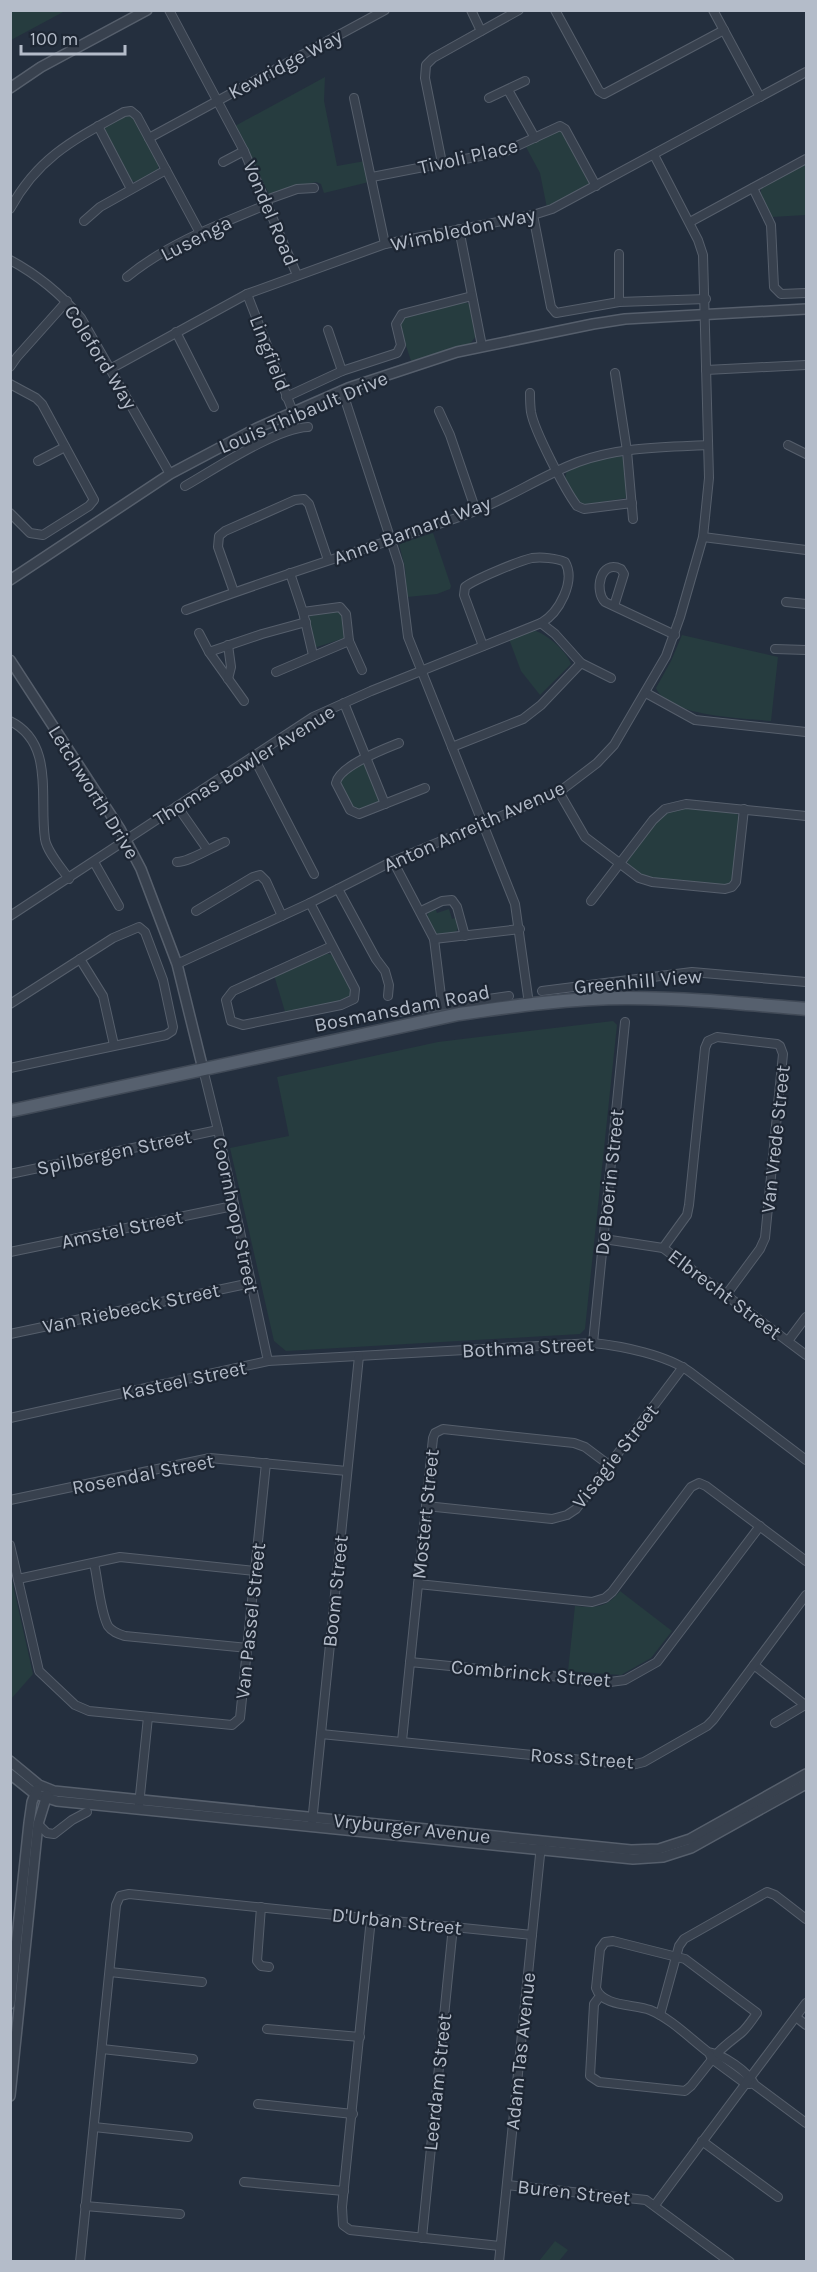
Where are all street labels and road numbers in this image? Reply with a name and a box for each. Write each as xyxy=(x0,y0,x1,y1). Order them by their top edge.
street label: Kewridge Way xyxy=(224,25,346,104)
street label: Tivoli Place xyxy=(416,134,520,179)
street label: Vondel Road xyxy=(238,157,303,269)
street label: Wimbledon Way xyxy=(389,203,538,256)
street label: Lusenga xyxy=(157,211,236,266)
street label: Coleford Way xyxy=(59,301,142,413)
street label: Lingfield xyxy=(245,312,294,394)
street label: Louis Thibault Drive xyxy=(215,366,391,458)
street label: Anne Barnard Way xyxy=(330,491,494,570)
street label: Thomas Bowler Avenue xyxy=(149,700,339,831)
street label: Letchworth Drive xyxy=(43,721,144,863)
street label: Anton Anreith Avenue xyxy=(380,776,568,877)
street label: Greenhill View xyxy=(573,964,704,999)
street label: Bosmansdam Road xyxy=(312,980,492,1037)
street label: Van Vrede Street xyxy=(756,1063,795,1214)
street label: De Boerin Street xyxy=(590,1107,629,1256)
street label: Spilbergen Street xyxy=(35,1125,194,1180)
street label: Coornhoop Street xyxy=(208,1135,263,1296)
street label: Amstel Street xyxy=(59,1205,185,1254)
street label: Elbrecht Street xyxy=(664,1244,786,1345)
street label: Van Riebeeck Street xyxy=(40,1278,222,1339)
street label: Bothma Street xyxy=(461,1333,595,1362)
street label: Kasteel Street xyxy=(120,1356,249,1405)
street label: Visagie Street xyxy=(568,1399,664,1513)
street label: Mostert Street xyxy=(407,1447,444,1580)
street label: Rosendal Street xyxy=(70,1449,217,1500)
street label: Boom Street xyxy=(318,1533,353,1648)
street label: Van Passel Street xyxy=(231,1541,270,1700)
street label: Combrinck Street xyxy=(450,1655,612,1692)
street label: Ross Street xyxy=(529,1743,635,1774)
street label: Vryburger Avenue xyxy=(332,1809,492,1848)
street label: D'Urban Street xyxy=(331,1903,464,1940)
street label: Adam Tas Avenue xyxy=(501,1971,540,2131)
street label: Leerdam Street xyxy=(419,2012,456,2152)
street label: Buren Street xyxy=(516,2175,632,2210)

